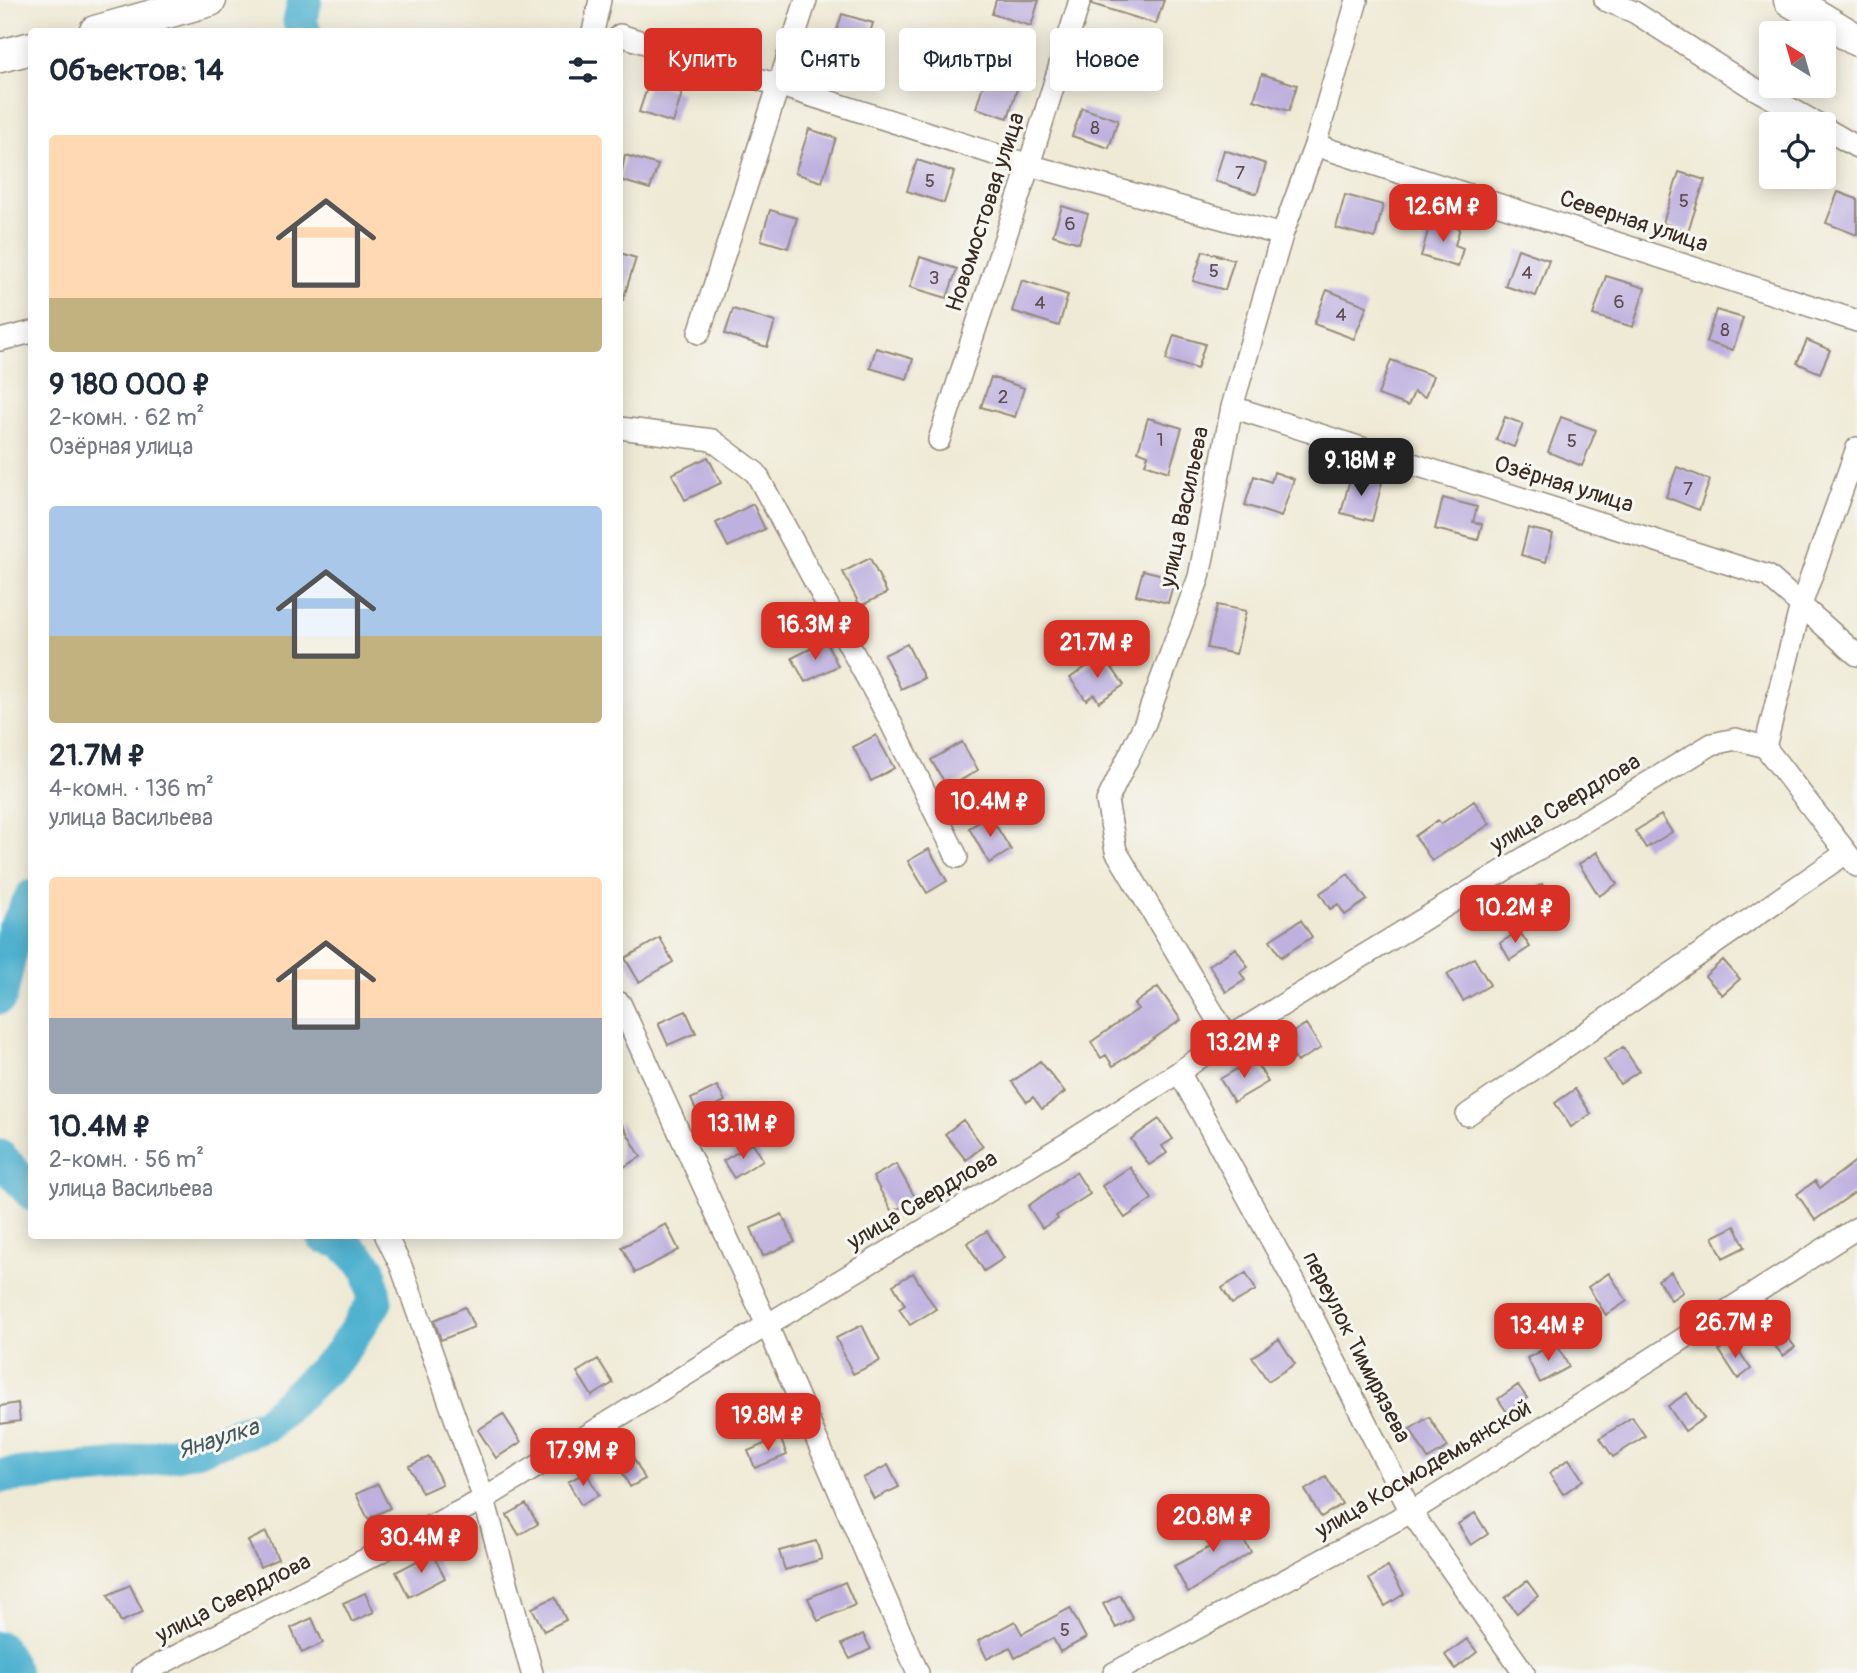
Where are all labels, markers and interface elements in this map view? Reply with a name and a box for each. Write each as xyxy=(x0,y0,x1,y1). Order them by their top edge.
north arrow xyxy=(1759,21,1836,98)
map controls xyxy=(1759,21,1836,189)
chip: Купить xyxy=(644,28,762,91)
chip: Снять xyxy=(776,28,885,91)
chip: Фильтры xyxy=(899,28,1036,91)
chip: Новое xyxy=(1050,28,1163,91)
icon: filters xyxy=(564,51,602,89)
text: Объектов: 14 xyxy=(49,52,224,89)
street label: Новомостовая улица xyxy=(939,108,1031,316)
button: locate xyxy=(1759,112,1836,189)
house number: 8 xyxy=(1090,116,1100,140)
house number: 7 xyxy=(1235,161,1245,185)
house number: 5 xyxy=(925,169,935,193)
icon: home xyxy=(263,180,389,306)
street label: Северная улица xyxy=(1556,183,1712,259)
pin: 12.6M ₽ xyxy=(1378,184,1508,244)
house number: 5 xyxy=(1679,189,1689,213)
text: 12.6M ₽ xyxy=(1405,192,1481,221)
house number: 6 xyxy=(1064,212,1076,236)
house number: 5 xyxy=(1209,259,1219,283)
house number: 4 xyxy=(1521,261,1533,285)
house number: 3 xyxy=(929,266,939,290)
house number: 6 xyxy=(1613,290,1625,314)
house number: 4 xyxy=(1034,291,1046,315)
house number: 4 xyxy=(1335,303,1347,327)
house number: 8 xyxy=(1720,318,1730,342)
text: 9 180 000 ₽ xyxy=(49,366,211,403)
house number: 2 xyxy=(998,385,1008,409)
text: 2-комн. · 62 m² xyxy=(49,403,204,432)
street label: улица Васильева xyxy=(1153,424,1215,591)
house number: 1 xyxy=(1156,428,1164,452)
house number: 5 xyxy=(1567,429,1577,453)
text: Озёрная улица xyxy=(49,432,193,461)
pin: 9.18M ₽ xyxy=(1296,438,1426,498)
text: 9.18M ₽ xyxy=(1325,446,1397,475)
street label: Озёрная улица xyxy=(1491,449,1637,519)
house number: 7 xyxy=(1683,477,1693,501)
icon: home xyxy=(263,551,389,677)
pin: 16.3M ₽ xyxy=(750,602,880,662)
text: 16.3M ₽ xyxy=(777,610,853,639)
pin: 21.7M ₽ xyxy=(1032,620,1162,680)
text: 21.7M ₽ xyxy=(1060,628,1134,657)
text: 21.7M ₽ xyxy=(49,737,146,774)
street label: улица Свердлова xyxy=(1484,747,1645,860)
text: 4-комн. · 136 m² xyxy=(49,774,214,803)
pin: 10.4M ₽ xyxy=(925,780,1055,839)
text: 10.4M ₽ xyxy=(951,787,1029,816)
text: улица Васильева xyxy=(49,803,213,832)
pin: 10.2M ₽ xyxy=(1450,886,1580,945)
text: 10.2M ₽ xyxy=(1476,893,1554,922)
icon: home xyxy=(263,922,389,1048)
pin: 13.2M ₽ xyxy=(1179,1020,1309,1080)
text: 13.2M ₽ xyxy=(1206,1028,1282,1057)
pin: 13.1M ₽ xyxy=(678,1102,808,1161)
text: 10.4M ₽ xyxy=(49,1108,151,1145)
text: 13.1M ₽ xyxy=(707,1109,779,1138)
street label: улица Свердлова xyxy=(841,1144,1002,1257)
text: 2-комн. · 56 m² xyxy=(49,1145,204,1174)
text: улица Васильева xyxy=(49,1174,213,1203)
street label: переулок Тимирязева xyxy=(1296,1246,1418,1448)
pin: 26.7M ₽ xyxy=(1670,1300,1800,1360)
pin: 13.4M ₽ xyxy=(1483,1304,1613,1363)
text: 26.7M ₽ xyxy=(1696,1308,1774,1337)
text: 13.4M ₽ xyxy=(1510,1311,1586,1340)
street label: улица Космодемьянской xyxy=(1309,1393,1536,1546)
pin: 19.8M ₽ xyxy=(703,1394,833,1453)
text: 19.8M ₽ xyxy=(732,1401,804,1430)
water label: Янаулка xyxy=(174,1412,264,1466)
pin: 17.9M ₽ xyxy=(518,1428,648,1488)
text: 17.9M ₽ xyxy=(546,1436,620,1465)
pin: 20.8M ₽ xyxy=(1148,1494,1278,1554)
text: 20.8M ₽ xyxy=(1173,1502,1253,1531)
pin: 30.4M ₽ xyxy=(356,1516,486,1575)
text: 30.4M ₽ xyxy=(380,1523,462,1552)
street label: улица Свердлова xyxy=(150,1546,315,1650)
house number: 5 xyxy=(1060,1618,1070,1642)

